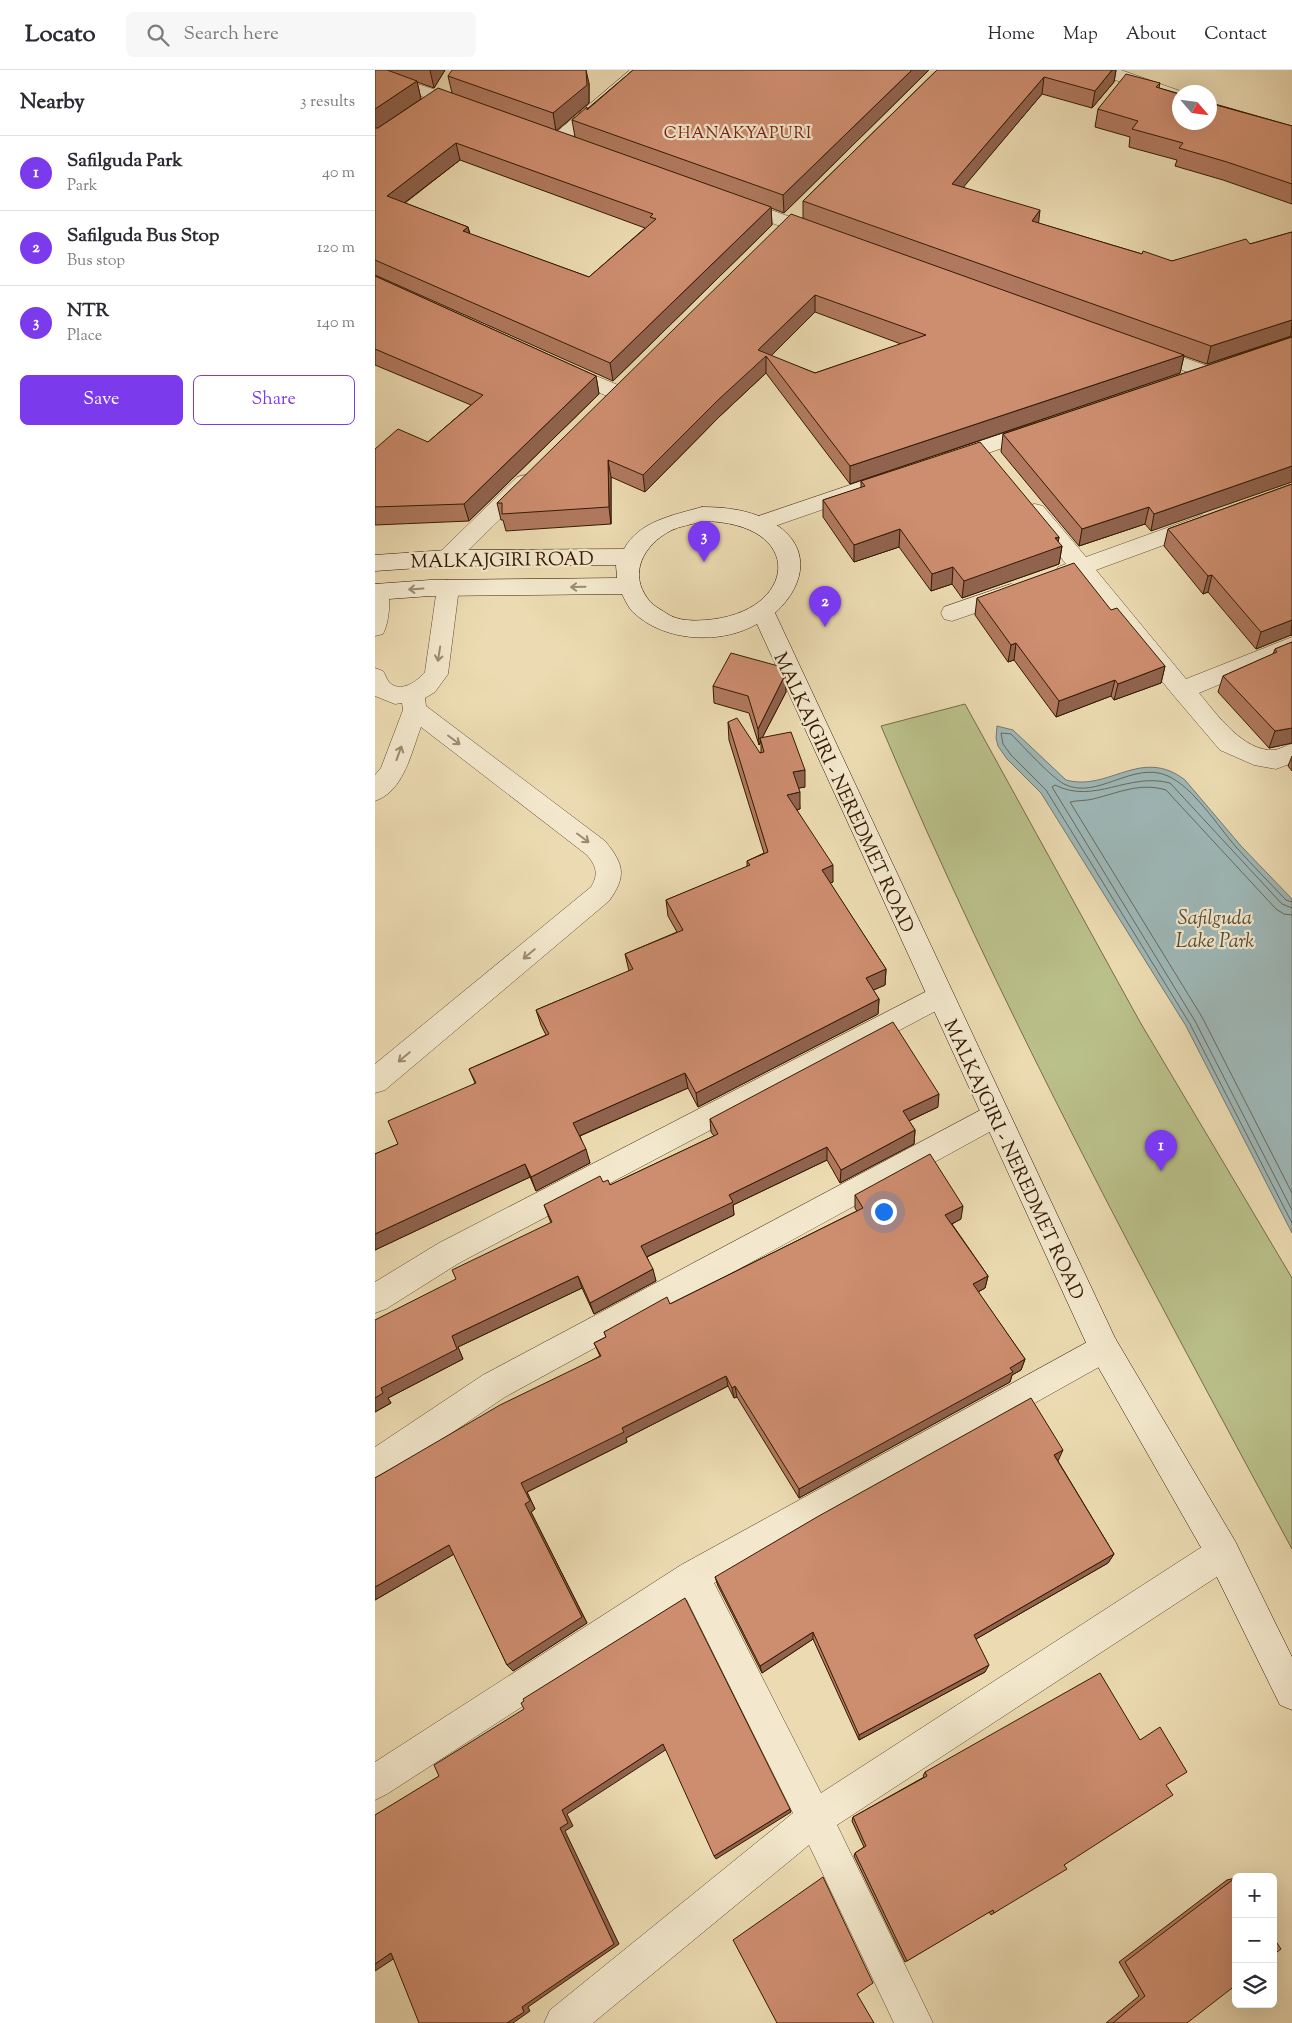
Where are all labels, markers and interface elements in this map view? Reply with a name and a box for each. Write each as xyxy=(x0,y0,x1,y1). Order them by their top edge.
search box xyxy=(126,12,476,57)
text: Locato xyxy=(25,18,96,52)
icon: search xyxy=(144,21,172,49)
text: Search here xyxy=(184,21,279,48)
text: Home xyxy=(988,22,1035,48)
text: Map xyxy=(1063,22,1098,48)
text: About xyxy=(1126,22,1176,48)
text: Contact xyxy=(1204,22,1267,48)
north arrow xyxy=(1172,85,1217,130)
text: Nearby xyxy=(20,88,85,118)
text: 3 results xyxy=(300,91,355,114)
district label: CHANAKYAPURI xyxy=(664,123,812,146)
text: Safilguda Park xyxy=(67,148,183,175)
text: 1 xyxy=(33,162,39,185)
text: 40 m xyxy=(322,162,355,185)
text: Park xyxy=(67,175,98,198)
text: Safilguda Bus Stop xyxy=(67,223,219,250)
text: 2 xyxy=(32,237,40,260)
text: 120 m xyxy=(317,237,355,260)
text: Bus stop xyxy=(67,250,125,273)
text: NTR xyxy=(67,298,109,325)
text: 3 xyxy=(33,312,39,335)
text: 140 m xyxy=(317,312,355,335)
text: Place xyxy=(67,325,102,348)
button: Save xyxy=(20,375,183,425)
button: Share xyxy=(193,375,355,425)
pin: 3 xyxy=(688,521,720,562)
street label: MALKAJGIRI ROAD xyxy=(410,546,594,577)
one-way arrow xyxy=(570,582,586,592)
one-way arrow xyxy=(408,585,424,594)
pin: 2 xyxy=(809,586,841,627)
one-way arrow xyxy=(434,645,444,661)
street label: MALKAJGIRI - NEREDMET ROAD xyxy=(766,648,920,938)
one-way arrow xyxy=(447,734,460,745)
one-way arrow xyxy=(395,746,404,761)
one-way arrow xyxy=(576,833,590,843)
water label: Safilguda Lake Park xyxy=(1176,905,1254,957)
one-way arrow xyxy=(522,948,535,959)
street label: MALKAJGIRI - NEREDMET ROAD xyxy=(936,1015,1090,1305)
one-way arrow xyxy=(397,1052,410,1063)
pin: 1 xyxy=(1145,1130,1177,1171)
your location xyxy=(871,1199,897,1225)
map controls xyxy=(1232,1873,1277,2008)
button: + xyxy=(1232,1873,1277,1918)
button: − xyxy=(1232,1918,1277,1963)
button: layers xyxy=(1232,1963,1277,2008)

